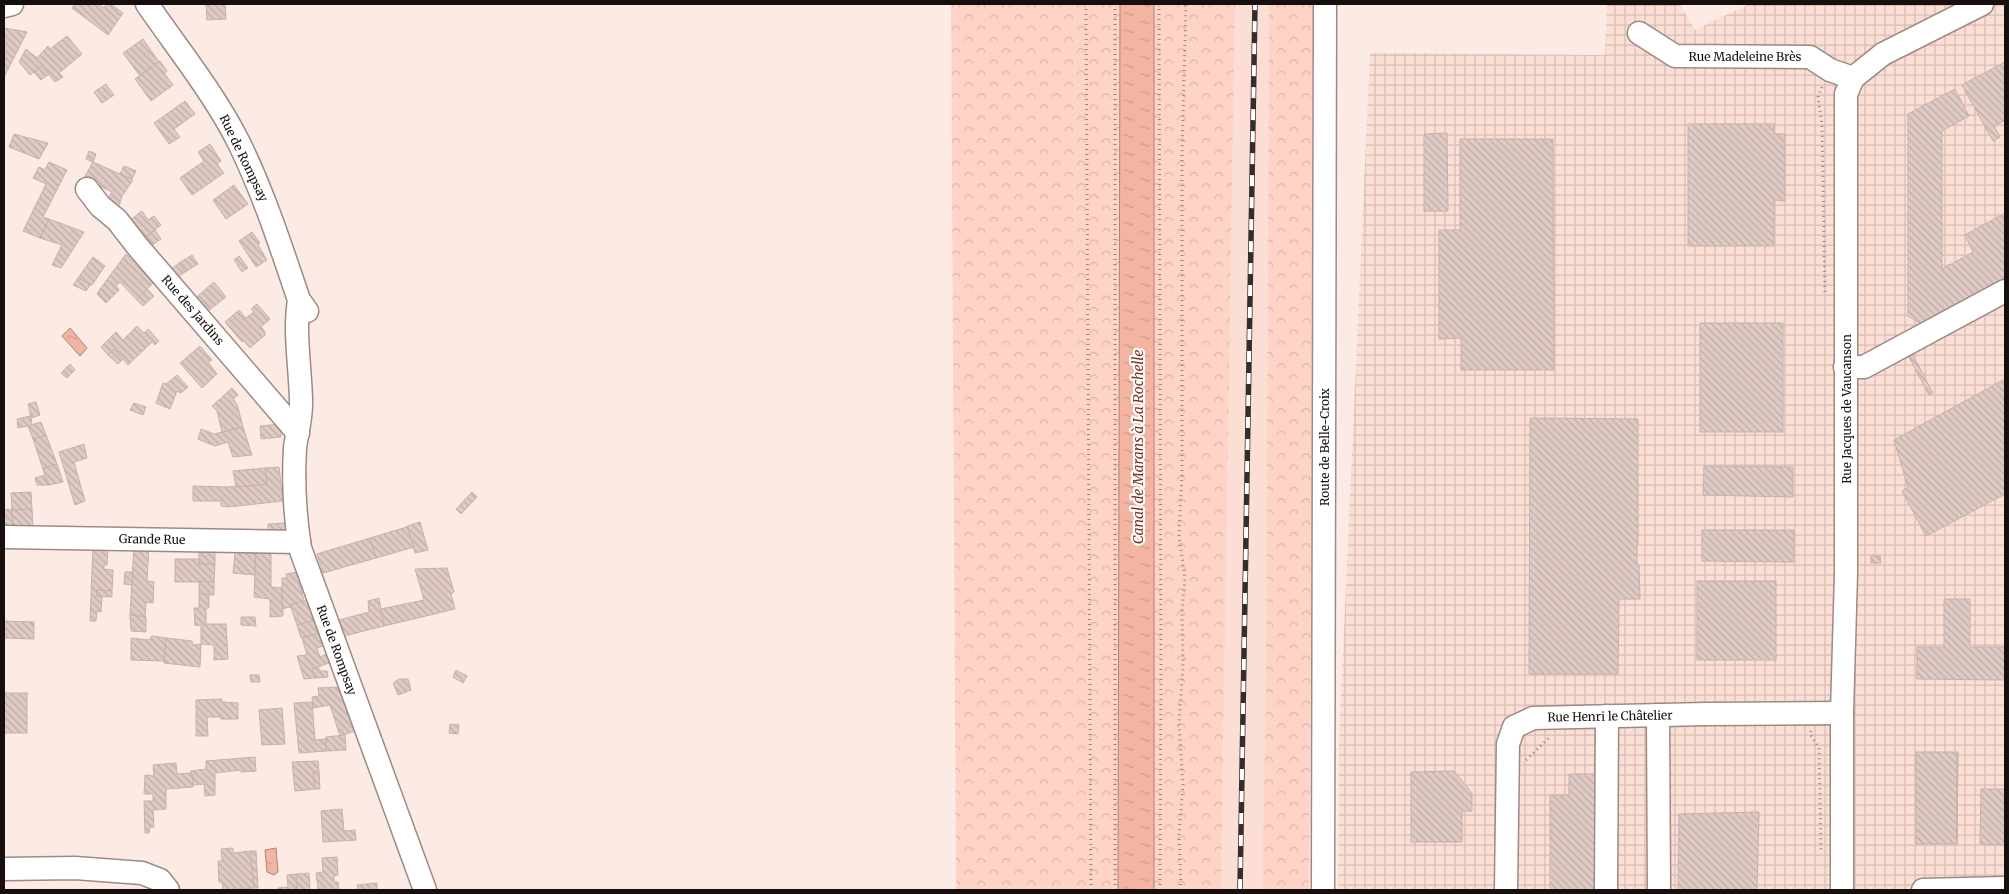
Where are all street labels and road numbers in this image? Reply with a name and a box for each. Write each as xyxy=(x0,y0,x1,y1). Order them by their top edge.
street label: Rue Madeleine Brès xyxy=(1689,49,1802,64)
street label: Rue de Rompsay xyxy=(216,112,272,204)
street label: Rue des Jardins xyxy=(159,272,228,348)
street label: Rue Jacques de Vaucanson xyxy=(1839,334,1854,484)
street label: Route de Belle-Croix xyxy=(1317,387,1332,506)
street label: Grande Rue xyxy=(119,531,185,547)
street label: Rue de Rompsay xyxy=(314,603,360,697)
street label: Rue Henri le Châtelier xyxy=(1547,707,1673,725)

